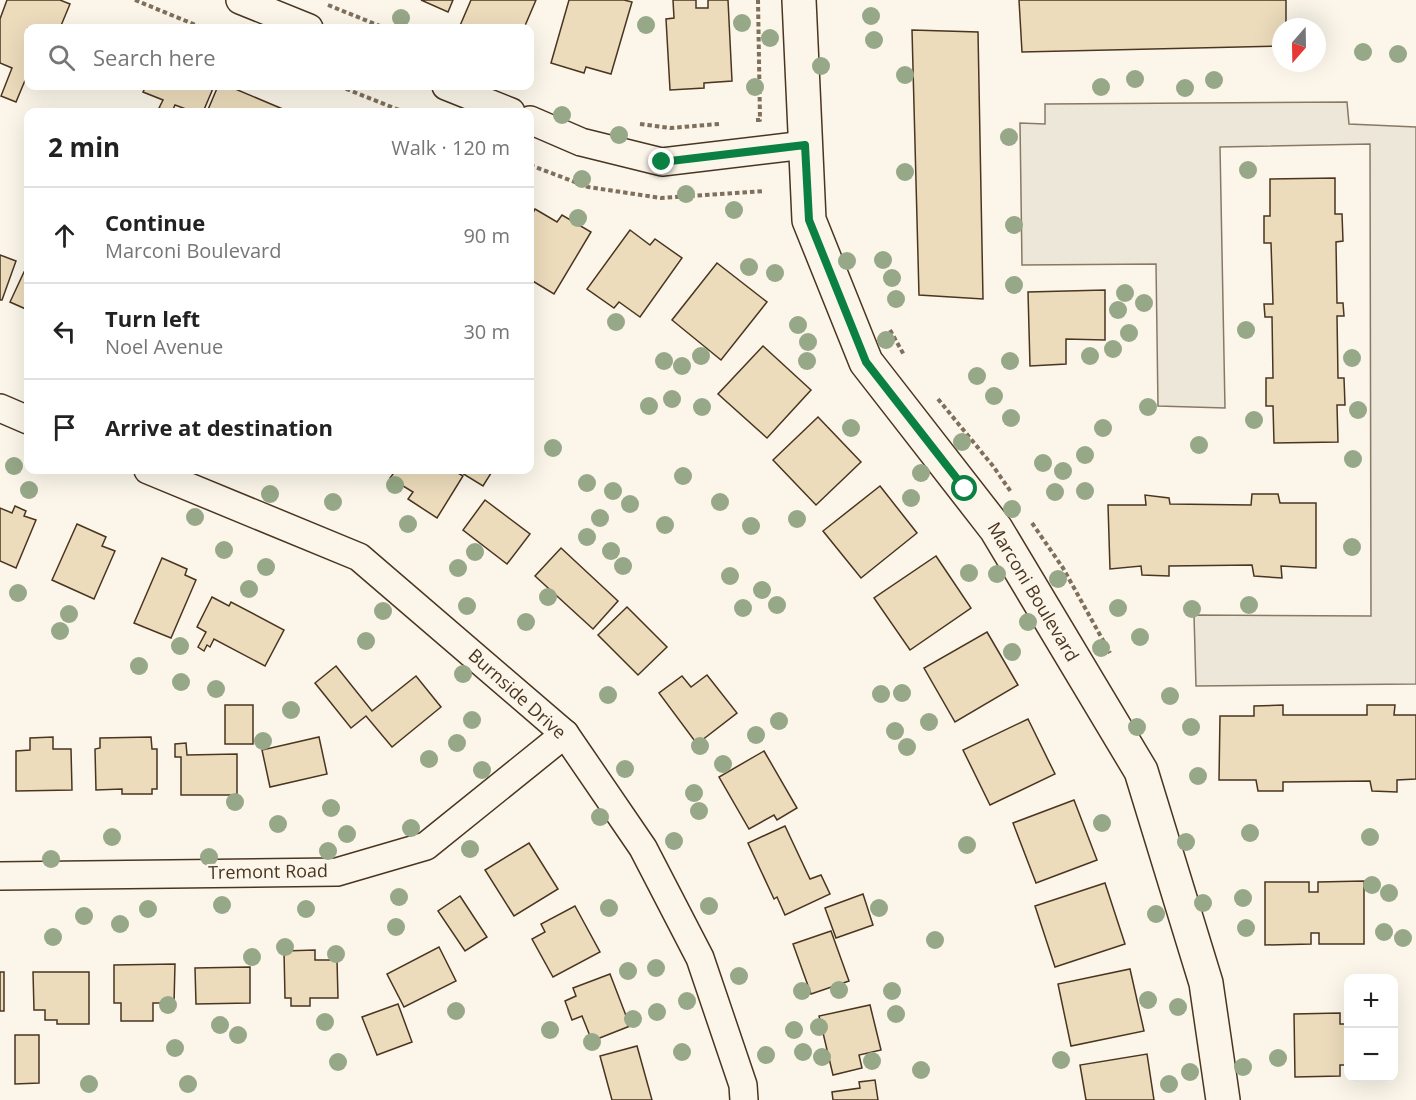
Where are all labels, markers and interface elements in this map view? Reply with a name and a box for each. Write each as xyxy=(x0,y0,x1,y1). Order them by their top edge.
north arrow xyxy=(1272,18,1326,72)
search box xyxy=(24,24,534,90)
icon: search xyxy=(45,41,78,74)
text: Search here xyxy=(93,42,216,72)
text: 2 min xyxy=(48,129,120,165)
text: Walk · 120 m xyxy=(391,134,510,161)
route end xyxy=(648,148,674,174)
text: Continue xyxy=(105,207,205,237)
icon: ahead xyxy=(48,219,81,252)
text: 90 m xyxy=(463,222,510,249)
text: Marconi Boulevard xyxy=(105,237,281,264)
text: Turn left xyxy=(105,303,200,333)
icon: left xyxy=(48,315,81,348)
text: 30 m xyxy=(463,318,510,345)
text: Noel Avenue xyxy=(105,333,223,360)
icon: arrive xyxy=(48,411,81,444)
text: Arrive at destination xyxy=(105,412,333,442)
route start xyxy=(951,475,977,501)
street label: Marconi Boulevard xyxy=(983,517,1085,666)
street label: Burnside Drive xyxy=(464,643,572,744)
street label: Tremont Road xyxy=(208,858,328,884)
map controls xyxy=(1344,974,1398,1082)
button: + xyxy=(1344,974,1398,1028)
button: − xyxy=(1344,1028,1398,1082)

